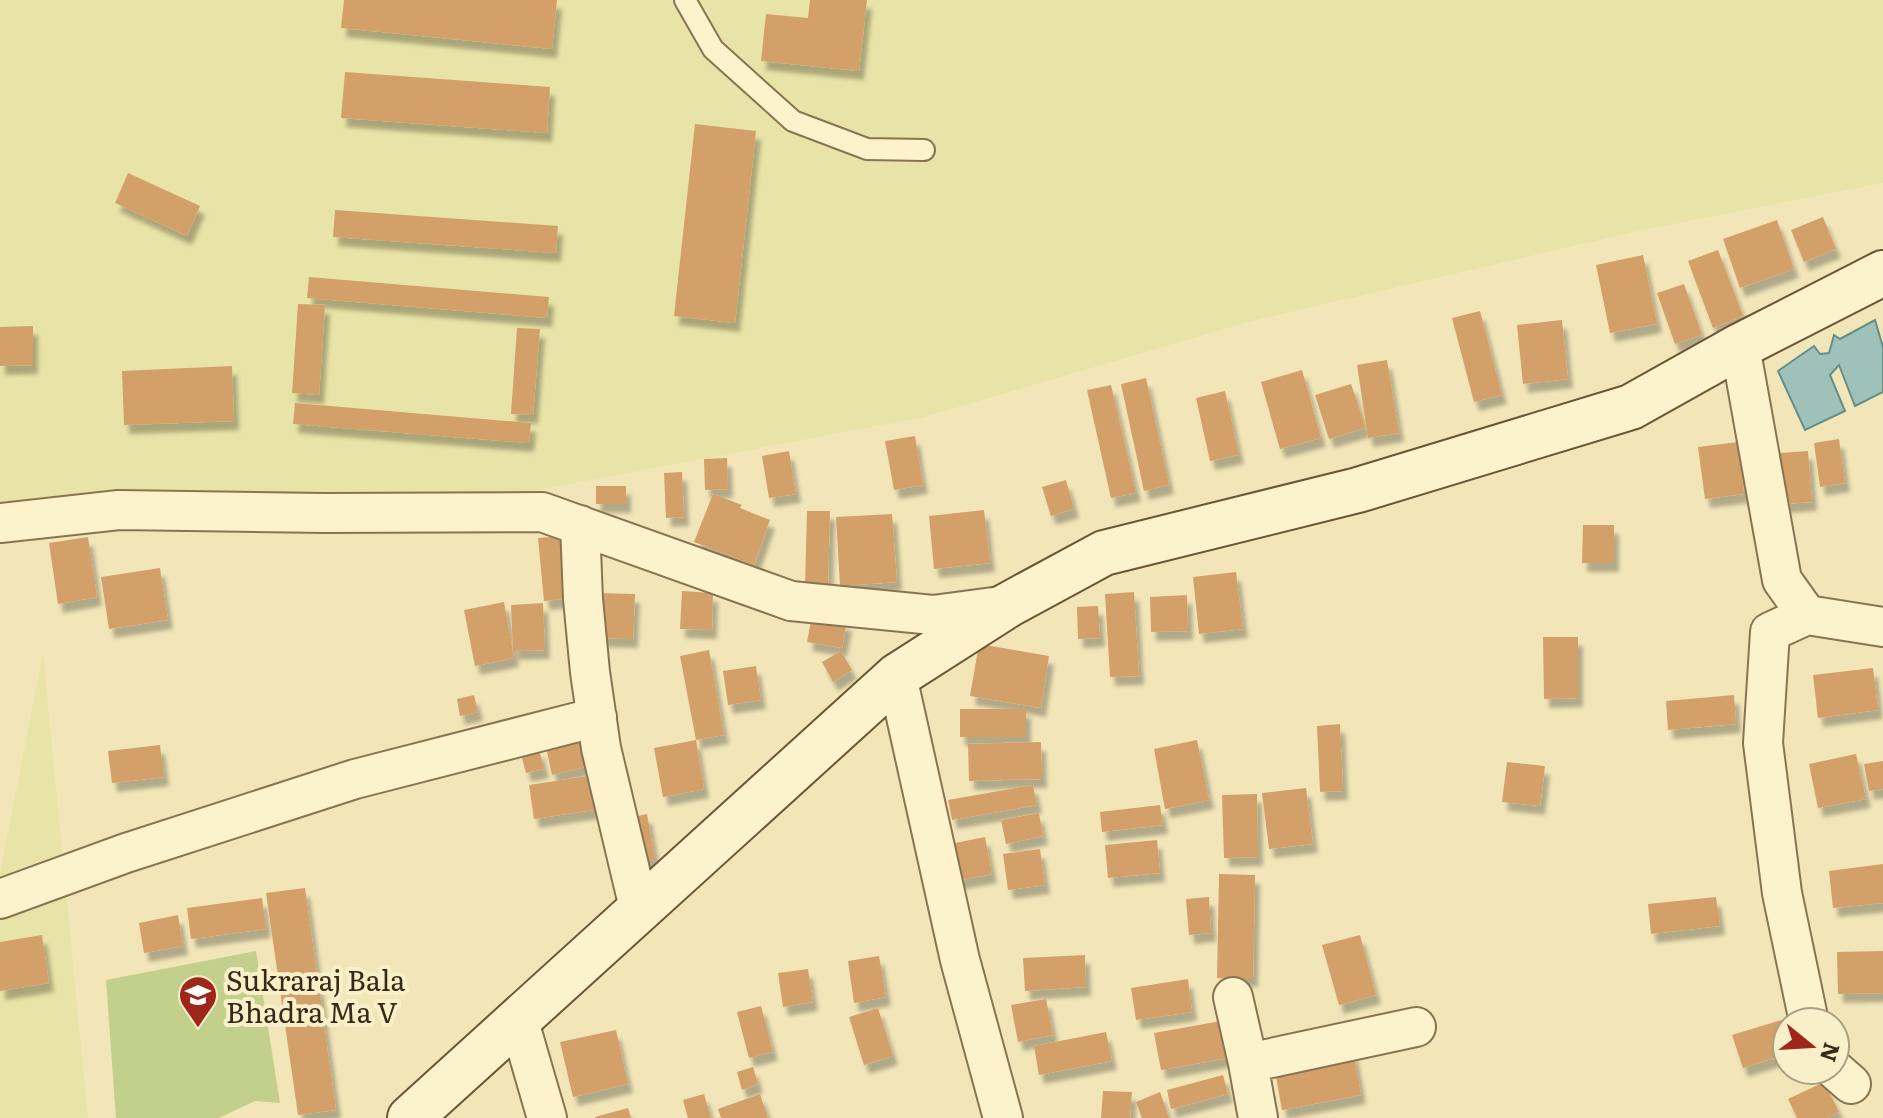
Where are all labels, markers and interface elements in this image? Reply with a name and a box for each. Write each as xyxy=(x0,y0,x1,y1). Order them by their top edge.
place label: Sukraraj Bala Bhadra Ma V xyxy=(226,958,405,1032)
school or university icon: Sukraraj Bala Bhadra Ma V xyxy=(177,974,219,1029)
north arrow xyxy=(1771,1006,1851,1086)
text: N xyxy=(1813,1039,1850,1067)

